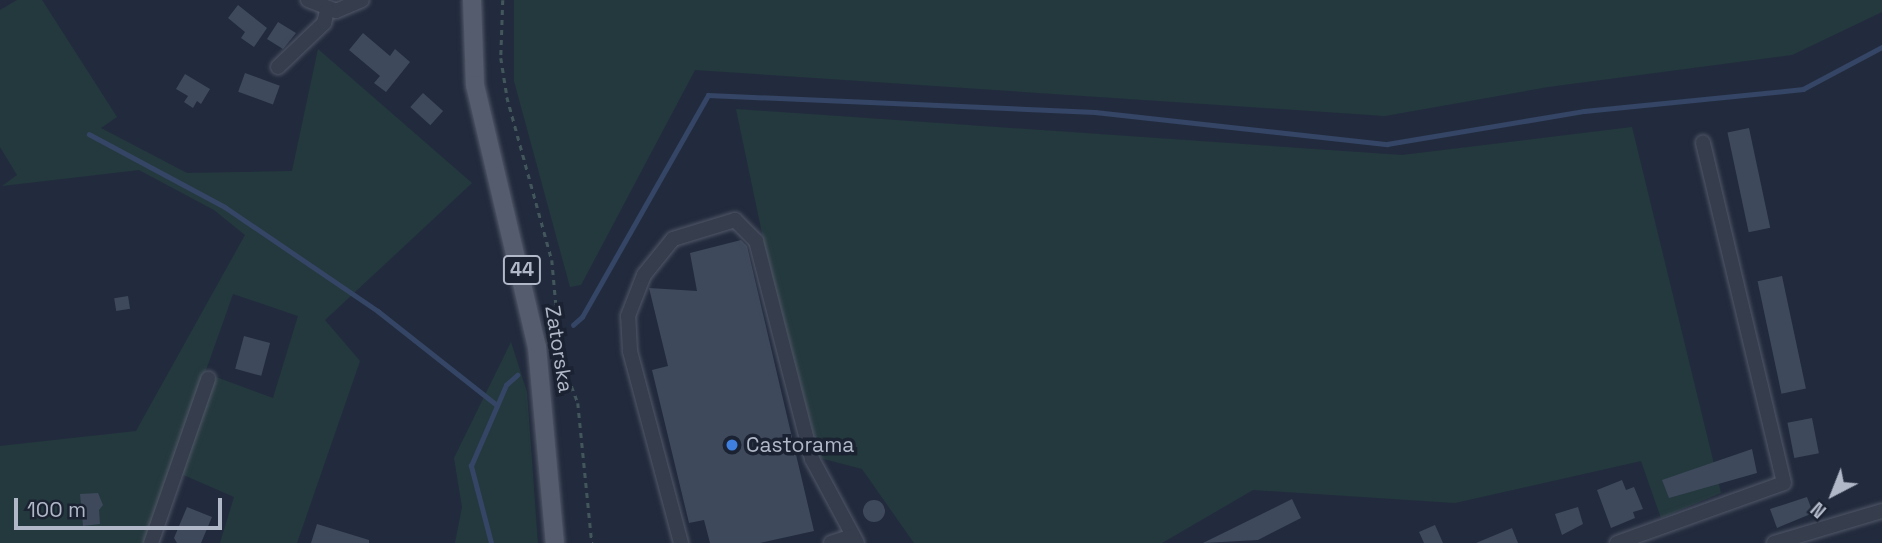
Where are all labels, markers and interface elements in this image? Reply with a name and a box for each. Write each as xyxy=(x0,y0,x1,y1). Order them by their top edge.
road number: 44 xyxy=(503,254,541,286)
street label: Zatorska xyxy=(540,304,578,394)
place label: Castorama xyxy=(746,432,854,458)
marker: Castorama xyxy=(724,437,740,453)
north arrow xyxy=(1798,459,1868,529)
scale bar xyxy=(18,484,226,528)
text: 100 m xyxy=(27,496,86,523)
text: N xyxy=(1806,496,1832,524)

